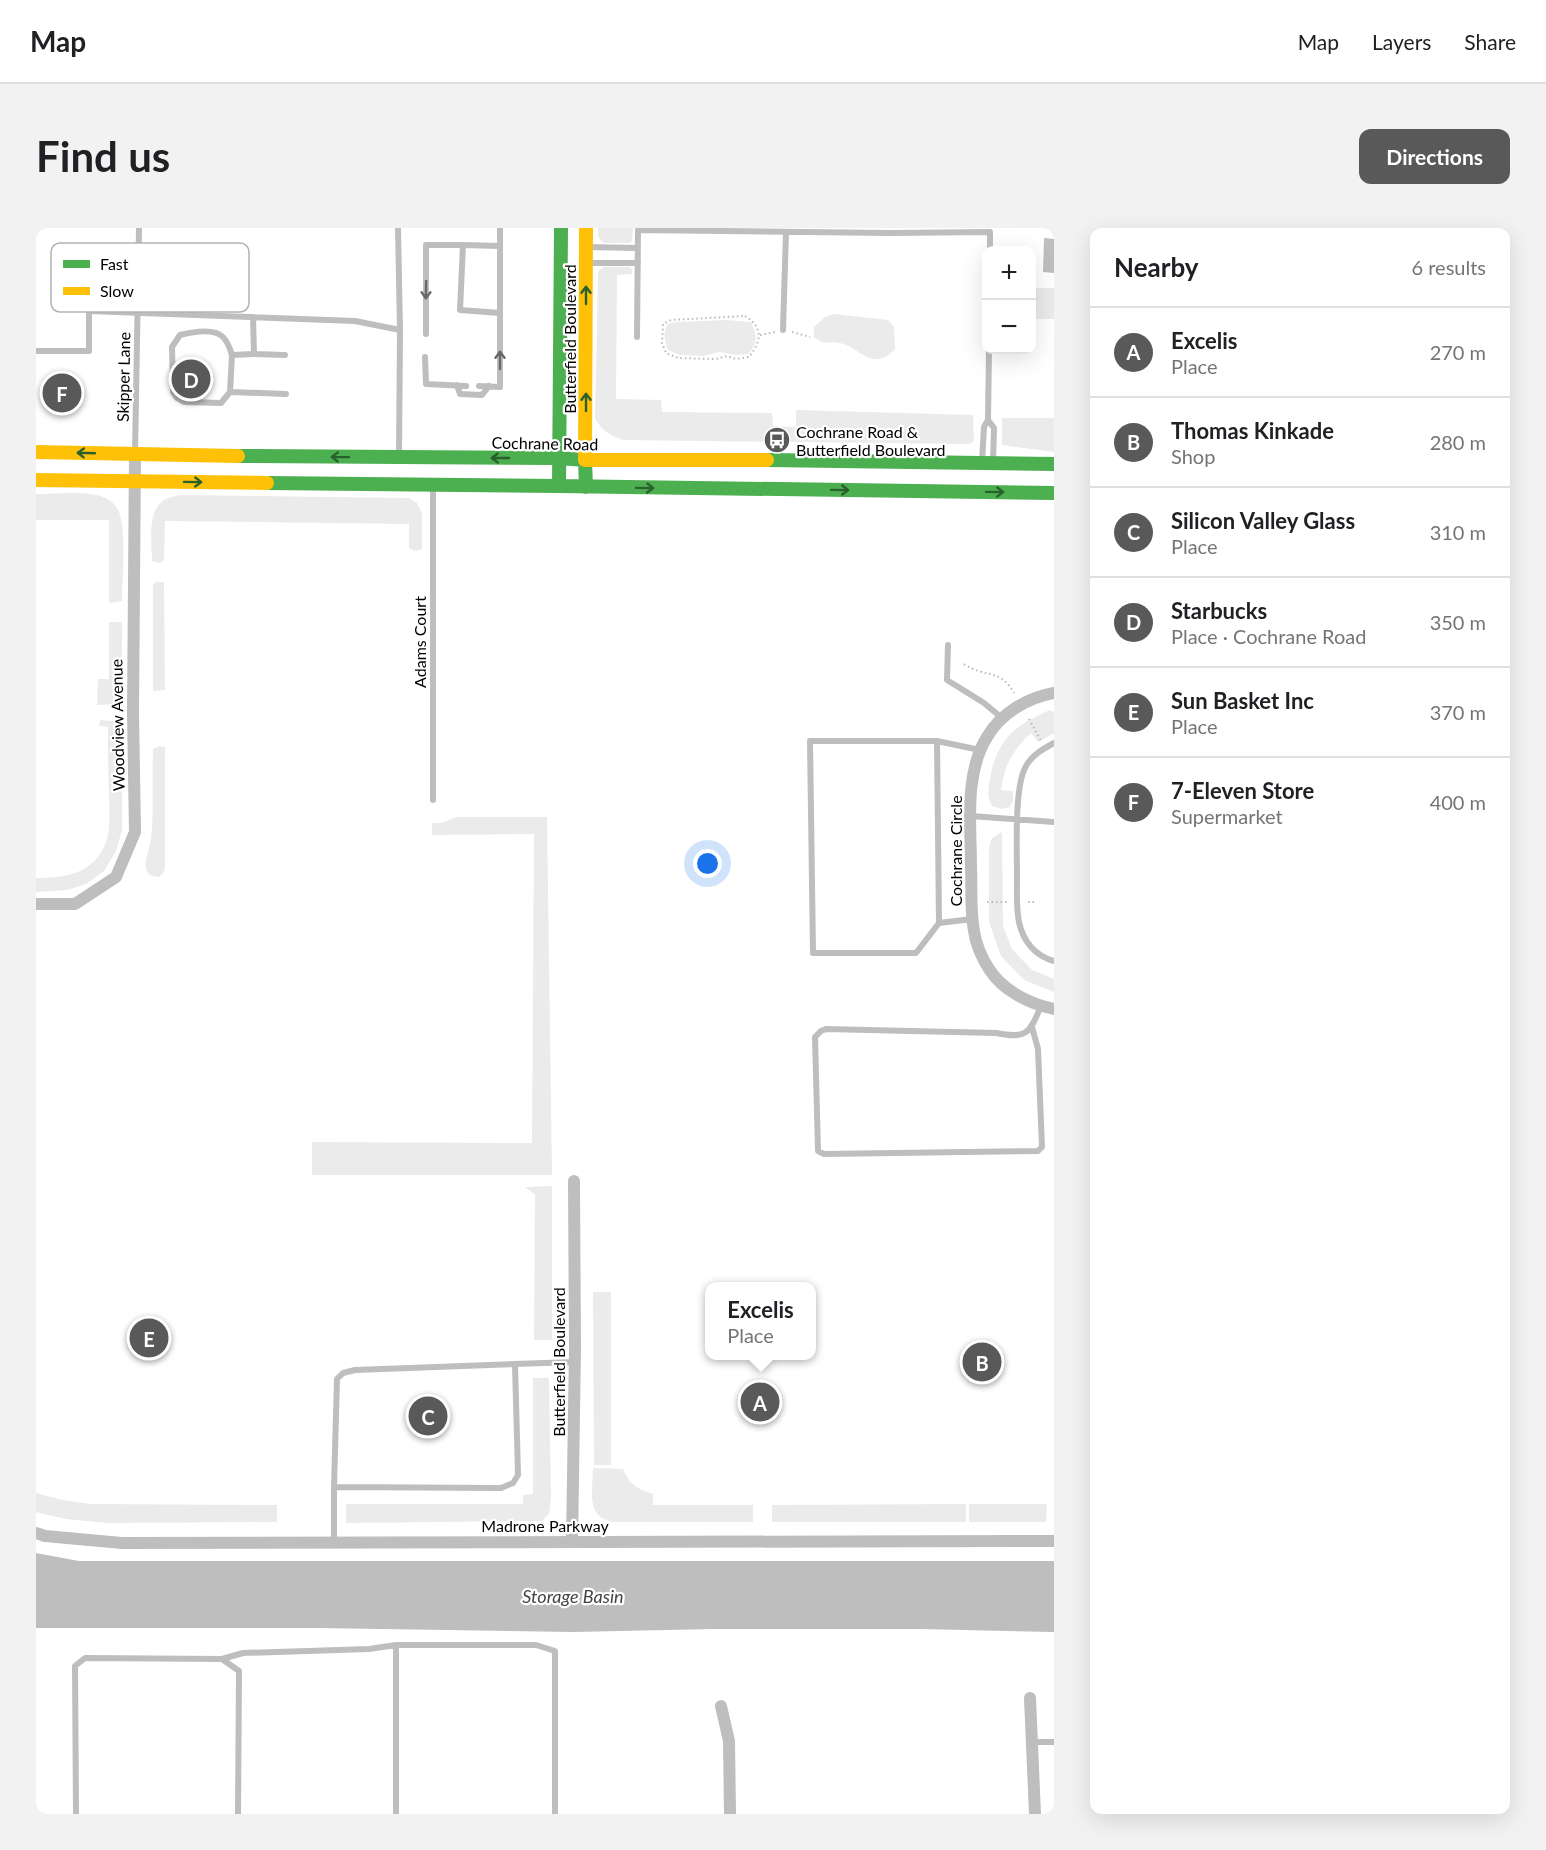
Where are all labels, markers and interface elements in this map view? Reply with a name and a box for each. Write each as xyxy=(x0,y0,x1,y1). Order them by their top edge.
text: Map xyxy=(30,24,86,58)
text: Map xyxy=(1298,29,1339,54)
text: Layers xyxy=(1372,29,1431,54)
text: Share xyxy=(1464,29,1516,54)
button: Directions xyxy=(1359,129,1510,184)
text: Find us xyxy=(36,131,170,181)
legend xyxy=(51,243,249,312)
map controls xyxy=(982,246,1036,354)
button: + xyxy=(982,246,1036,300)
text: Nearby xyxy=(1114,251,1199,283)
text: Fast xyxy=(100,254,129,273)
text: 6 results xyxy=(1411,255,1486,279)
street label: Butterfield Boulevard xyxy=(560,264,579,414)
one-way arrow xyxy=(420,279,432,299)
text: Slow xyxy=(100,281,134,300)
one-way arrow xyxy=(580,285,592,305)
button: − xyxy=(982,300,1036,354)
text: Excelis xyxy=(1171,327,1238,354)
street label: Skipper Lane xyxy=(113,332,133,422)
text: A xyxy=(1127,340,1140,364)
text: 270 m xyxy=(1430,340,1486,364)
one-way arrow xyxy=(494,351,506,371)
text: Place xyxy=(1171,354,1218,378)
pin: D xyxy=(172,356,210,402)
pin: F xyxy=(42,370,82,416)
one-way arrow xyxy=(580,392,592,412)
text: Thomas Kinkade xyxy=(1171,417,1334,444)
place label: Cochrane Road & Butterfield Boulevard xyxy=(796,422,945,459)
bus stop icon: Cochrane Road & Butterfield Boulevard xyxy=(762,425,792,455)
text: B xyxy=(1127,430,1140,454)
text: 280 m xyxy=(1430,430,1486,454)
street label: Cochrane Road xyxy=(491,433,599,453)
text: Shop xyxy=(1171,444,1215,468)
one-way arrow xyxy=(76,448,96,459)
one-way arrow xyxy=(331,451,351,463)
one-way arrow xyxy=(491,452,511,464)
one-way arrow xyxy=(182,476,202,487)
one-way arrow xyxy=(634,482,654,494)
one-way arrow xyxy=(829,484,849,496)
one-way arrow xyxy=(985,486,1005,498)
text: Silicon Valley Glass xyxy=(1171,507,1355,534)
text: C xyxy=(1127,520,1140,544)
text: 310 m xyxy=(1430,520,1486,544)
text: Place xyxy=(1171,534,1218,558)
street label: Adams Court xyxy=(410,596,429,688)
text: Starbucks xyxy=(1171,597,1267,624)
text: D xyxy=(1126,610,1141,634)
text: 350 m xyxy=(1430,610,1486,634)
text: Place · Cochrane Road xyxy=(1171,624,1366,648)
street label: Woodview Avenue xyxy=(106,659,128,791)
text: Sun Basket Inc xyxy=(1171,687,1314,714)
text: E xyxy=(1128,700,1139,724)
text: 370 m xyxy=(1430,700,1486,724)
text: Place xyxy=(1171,714,1218,738)
text: 7-Eleven Store xyxy=(1171,777,1314,804)
text: F xyxy=(1128,790,1139,814)
text: 400 m xyxy=(1430,790,1486,814)
street label: Cochrane Circle xyxy=(946,795,965,907)
text: Supermarket xyxy=(1171,804,1283,828)
your location xyxy=(693,849,722,878)
popup xyxy=(705,1282,816,1360)
street label: Butterfield Boulevard xyxy=(549,1287,568,1437)
text: Excelis xyxy=(727,1296,794,1323)
pin: E xyxy=(130,1316,168,1360)
text: Place xyxy=(727,1323,774,1347)
pin: B xyxy=(962,1340,1002,1384)
pin: A xyxy=(740,1380,780,1424)
pin: C xyxy=(408,1394,448,1438)
street label: Madrone Parkway xyxy=(481,1516,609,1535)
water label: Storage Basin xyxy=(522,1585,624,1607)

